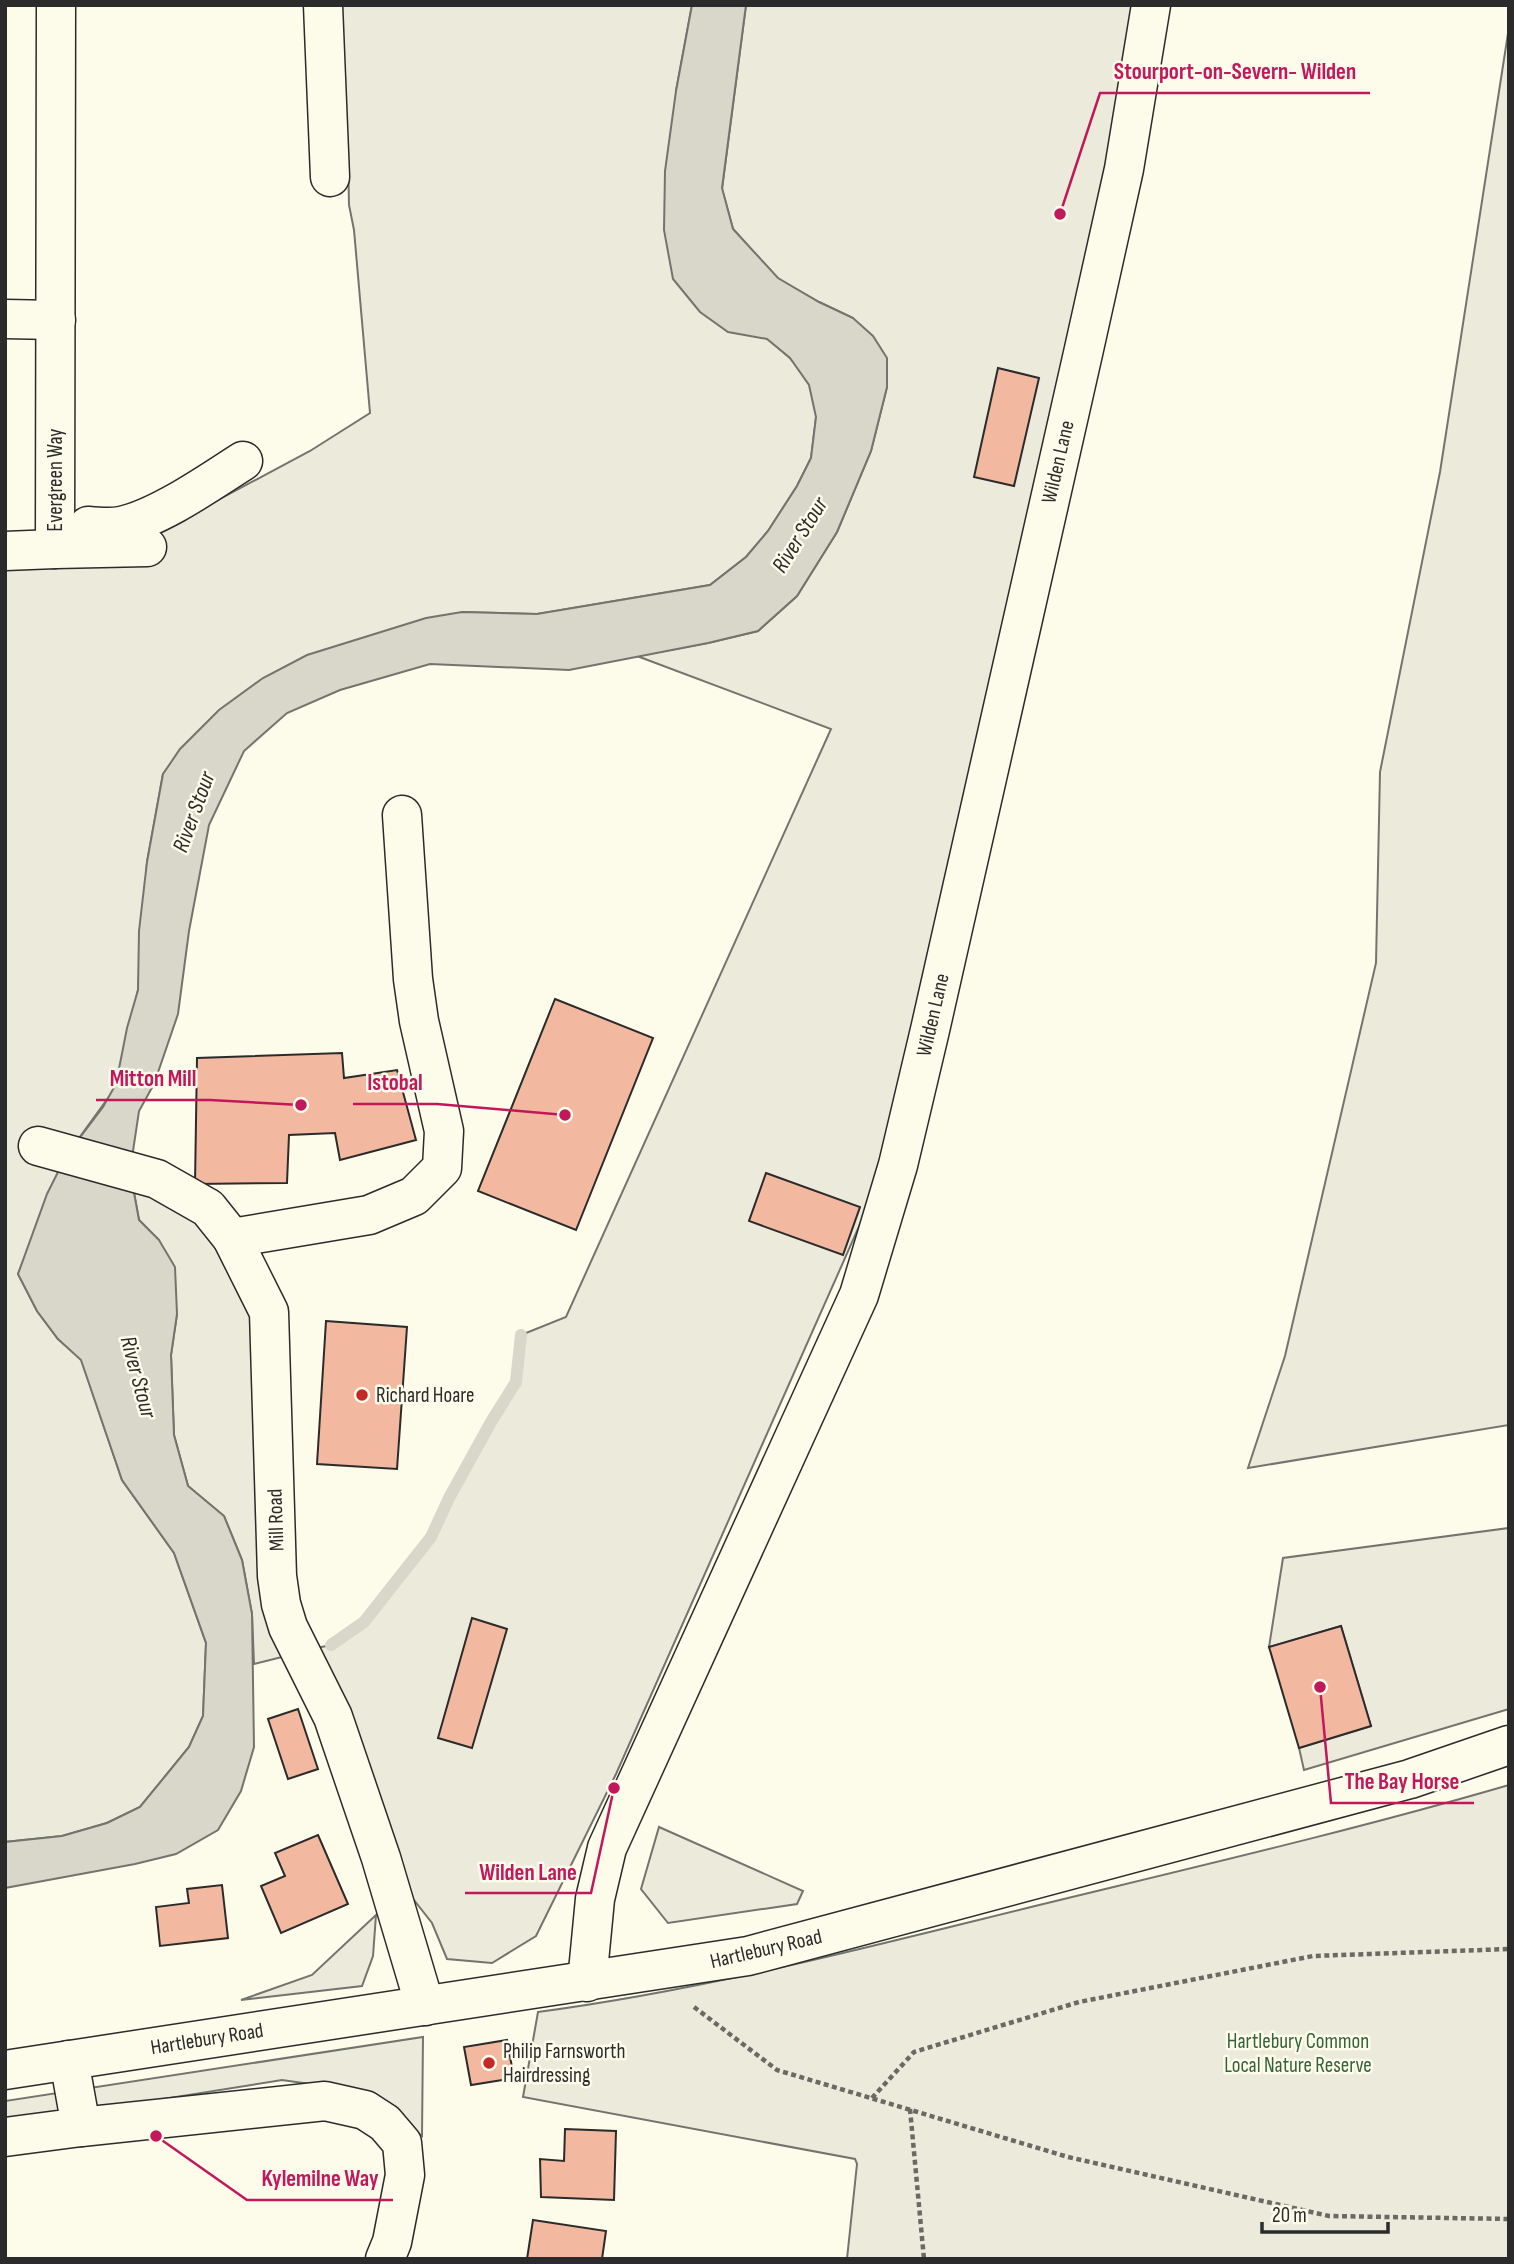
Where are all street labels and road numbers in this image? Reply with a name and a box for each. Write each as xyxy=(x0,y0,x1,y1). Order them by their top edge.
street label: Wilden Lane xyxy=(1036,418,1080,506)
street label: Evergreen Way xyxy=(43,429,68,531)
street label: Wilden Lane xyxy=(911,971,955,1059)
street label: Mill Road xyxy=(262,1488,290,1552)
street label: Hartlebury Road xyxy=(708,1924,824,1974)
street label: Hartlebury Road xyxy=(149,2018,265,2060)

